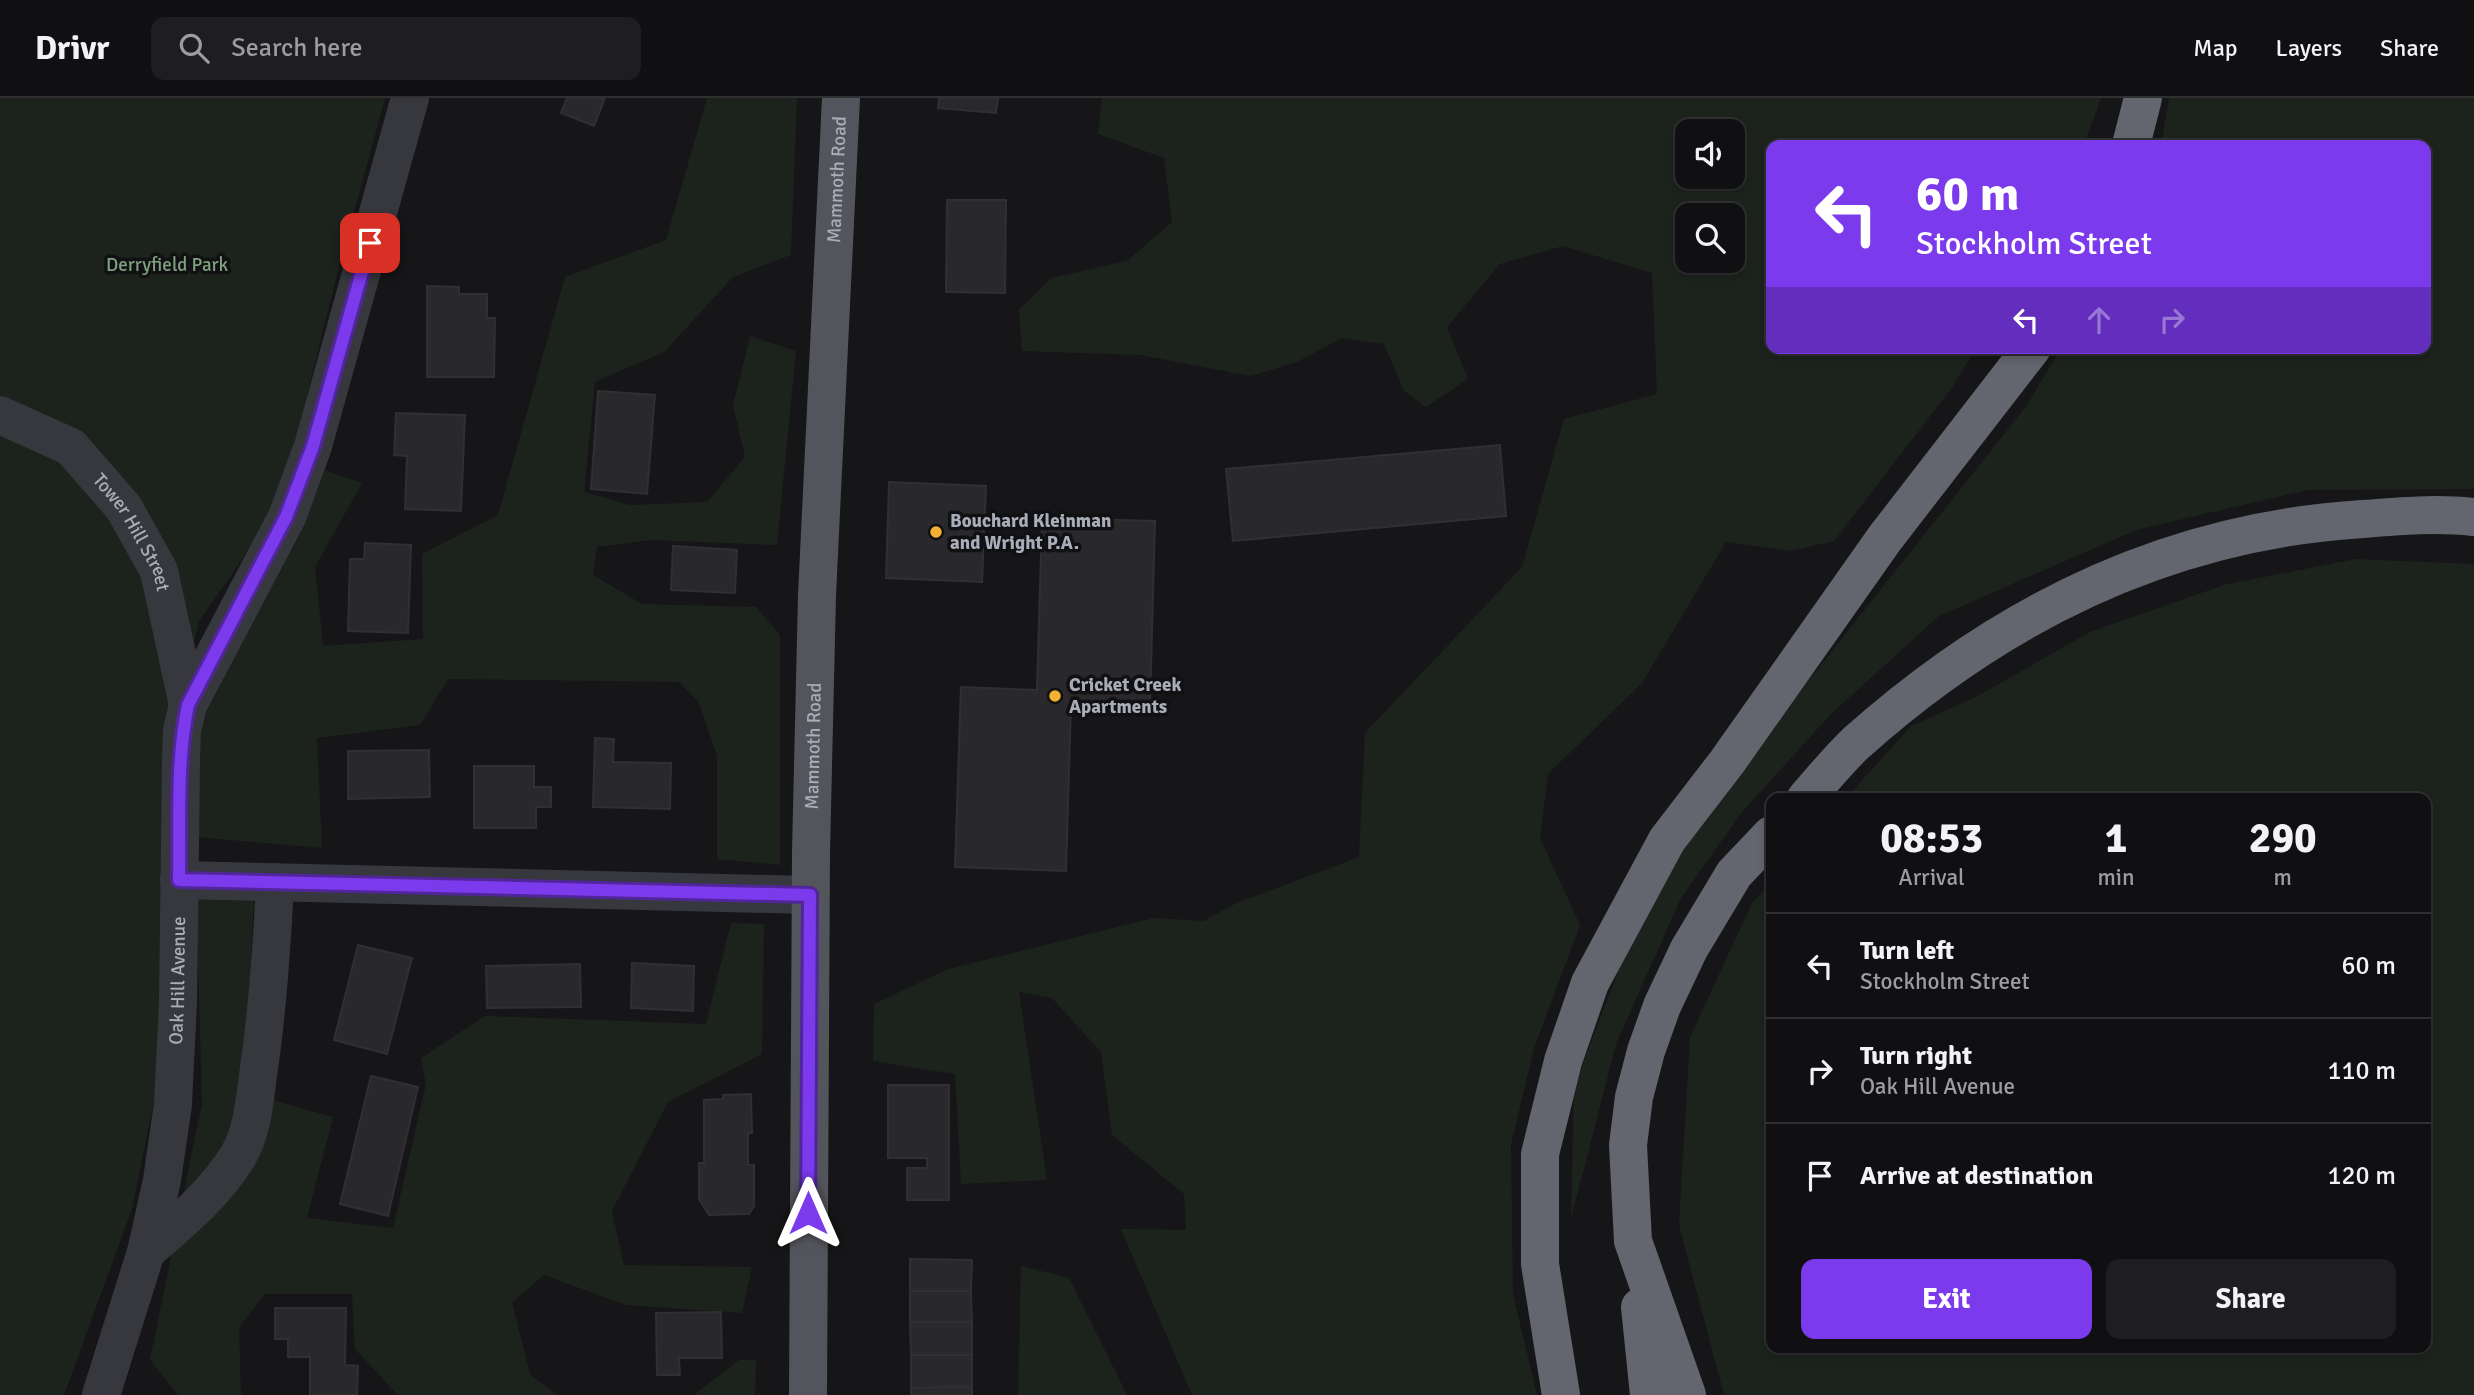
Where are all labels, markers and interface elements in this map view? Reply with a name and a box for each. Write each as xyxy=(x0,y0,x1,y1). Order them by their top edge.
search box xyxy=(151,17,641,80)
text: Drivr xyxy=(35,28,109,69)
icon: search xyxy=(175,29,213,67)
text: Search here xyxy=(231,32,362,64)
text: Map xyxy=(2193,33,2238,63)
text: Layers xyxy=(2276,33,2342,63)
text: Share xyxy=(2380,33,2439,63)
street label: Mammoth Road xyxy=(822,116,852,244)
map controls xyxy=(1675,119,1745,273)
button: sound xyxy=(1675,119,1745,189)
text: 60 m xyxy=(1916,164,2019,224)
icon: left xyxy=(1801,168,1892,259)
button: search xyxy=(1675,203,1745,273)
pin xyxy=(340,213,400,273)
icon: arrive xyxy=(351,224,389,262)
text: Stockholm Street xyxy=(1916,224,2152,263)
park label: Derryfield Park xyxy=(106,253,229,277)
icon: left xyxy=(2007,301,2045,339)
icon: ahead xyxy=(2080,301,2118,339)
icon: right xyxy=(2153,301,2191,339)
street label: Tower Hill Street xyxy=(87,469,175,594)
place label: Bouchard Kleinman and Wright P.A. xyxy=(950,509,1111,555)
marker: Bouchard Kleinman and Wright P.A. xyxy=(928,524,944,540)
place label: Cricket Creek Apartments xyxy=(1069,673,1181,719)
street label: Mammoth Road xyxy=(800,682,827,810)
marker: Cricket Creek Apartments xyxy=(1047,688,1063,704)
text: 08:53 xyxy=(1880,813,1983,864)
text: 1 xyxy=(2105,813,2127,864)
text: 290 xyxy=(2249,813,2317,864)
text: Arrival xyxy=(1899,863,1965,892)
text: min xyxy=(2097,863,2135,892)
text: m xyxy=(2274,863,2292,892)
street label: Oak Hill Avenue xyxy=(164,916,191,1045)
text: Turn left xyxy=(1860,935,1954,967)
icon: left xyxy=(1801,947,1839,985)
text: 60 m xyxy=(2341,950,2396,982)
text: Stockholm Street xyxy=(1860,967,2030,996)
text: Turn right xyxy=(1860,1040,1972,1072)
icon: right xyxy=(1801,1052,1839,1090)
text: 110 m xyxy=(2327,1055,2396,1087)
text: Oak Hill Avenue xyxy=(1860,1072,2015,1101)
icon: arrive xyxy=(1801,1157,1839,1195)
text: Arrive at destination xyxy=(1860,1160,2093,1192)
text: 120 m xyxy=(2327,1160,2396,1192)
position arrow xyxy=(771,1176,845,1250)
button: Exit xyxy=(1801,1259,2092,1339)
button: Share xyxy=(2106,1259,2396,1339)

